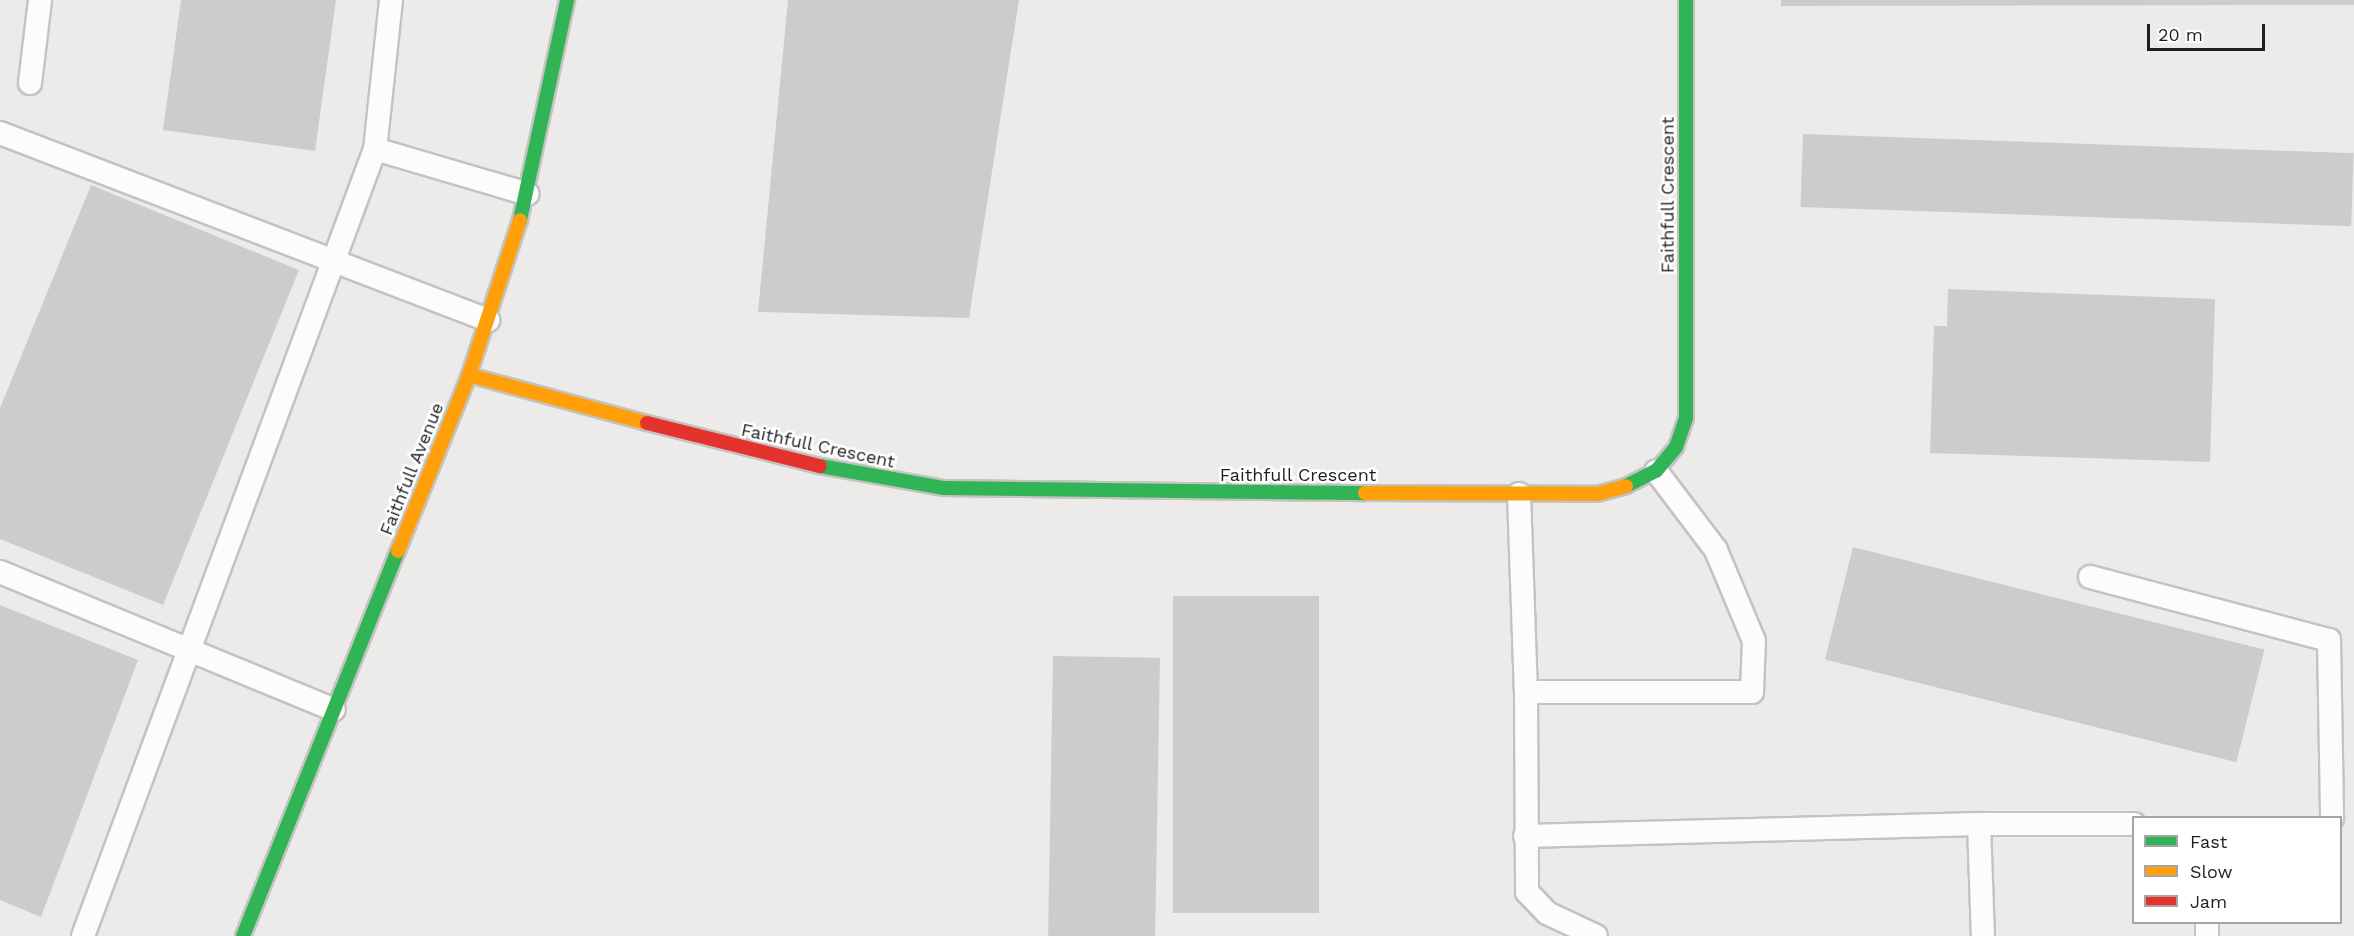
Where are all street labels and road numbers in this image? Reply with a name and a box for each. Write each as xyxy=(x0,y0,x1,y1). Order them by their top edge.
street label: Faithfull Crescent xyxy=(1657,116,1679,274)
street label: Faithfull Avenue xyxy=(375,399,449,539)
street label: Faithfull Crescent xyxy=(739,419,897,473)
street label: Faithfull Crescent xyxy=(1219,464,1377,486)

